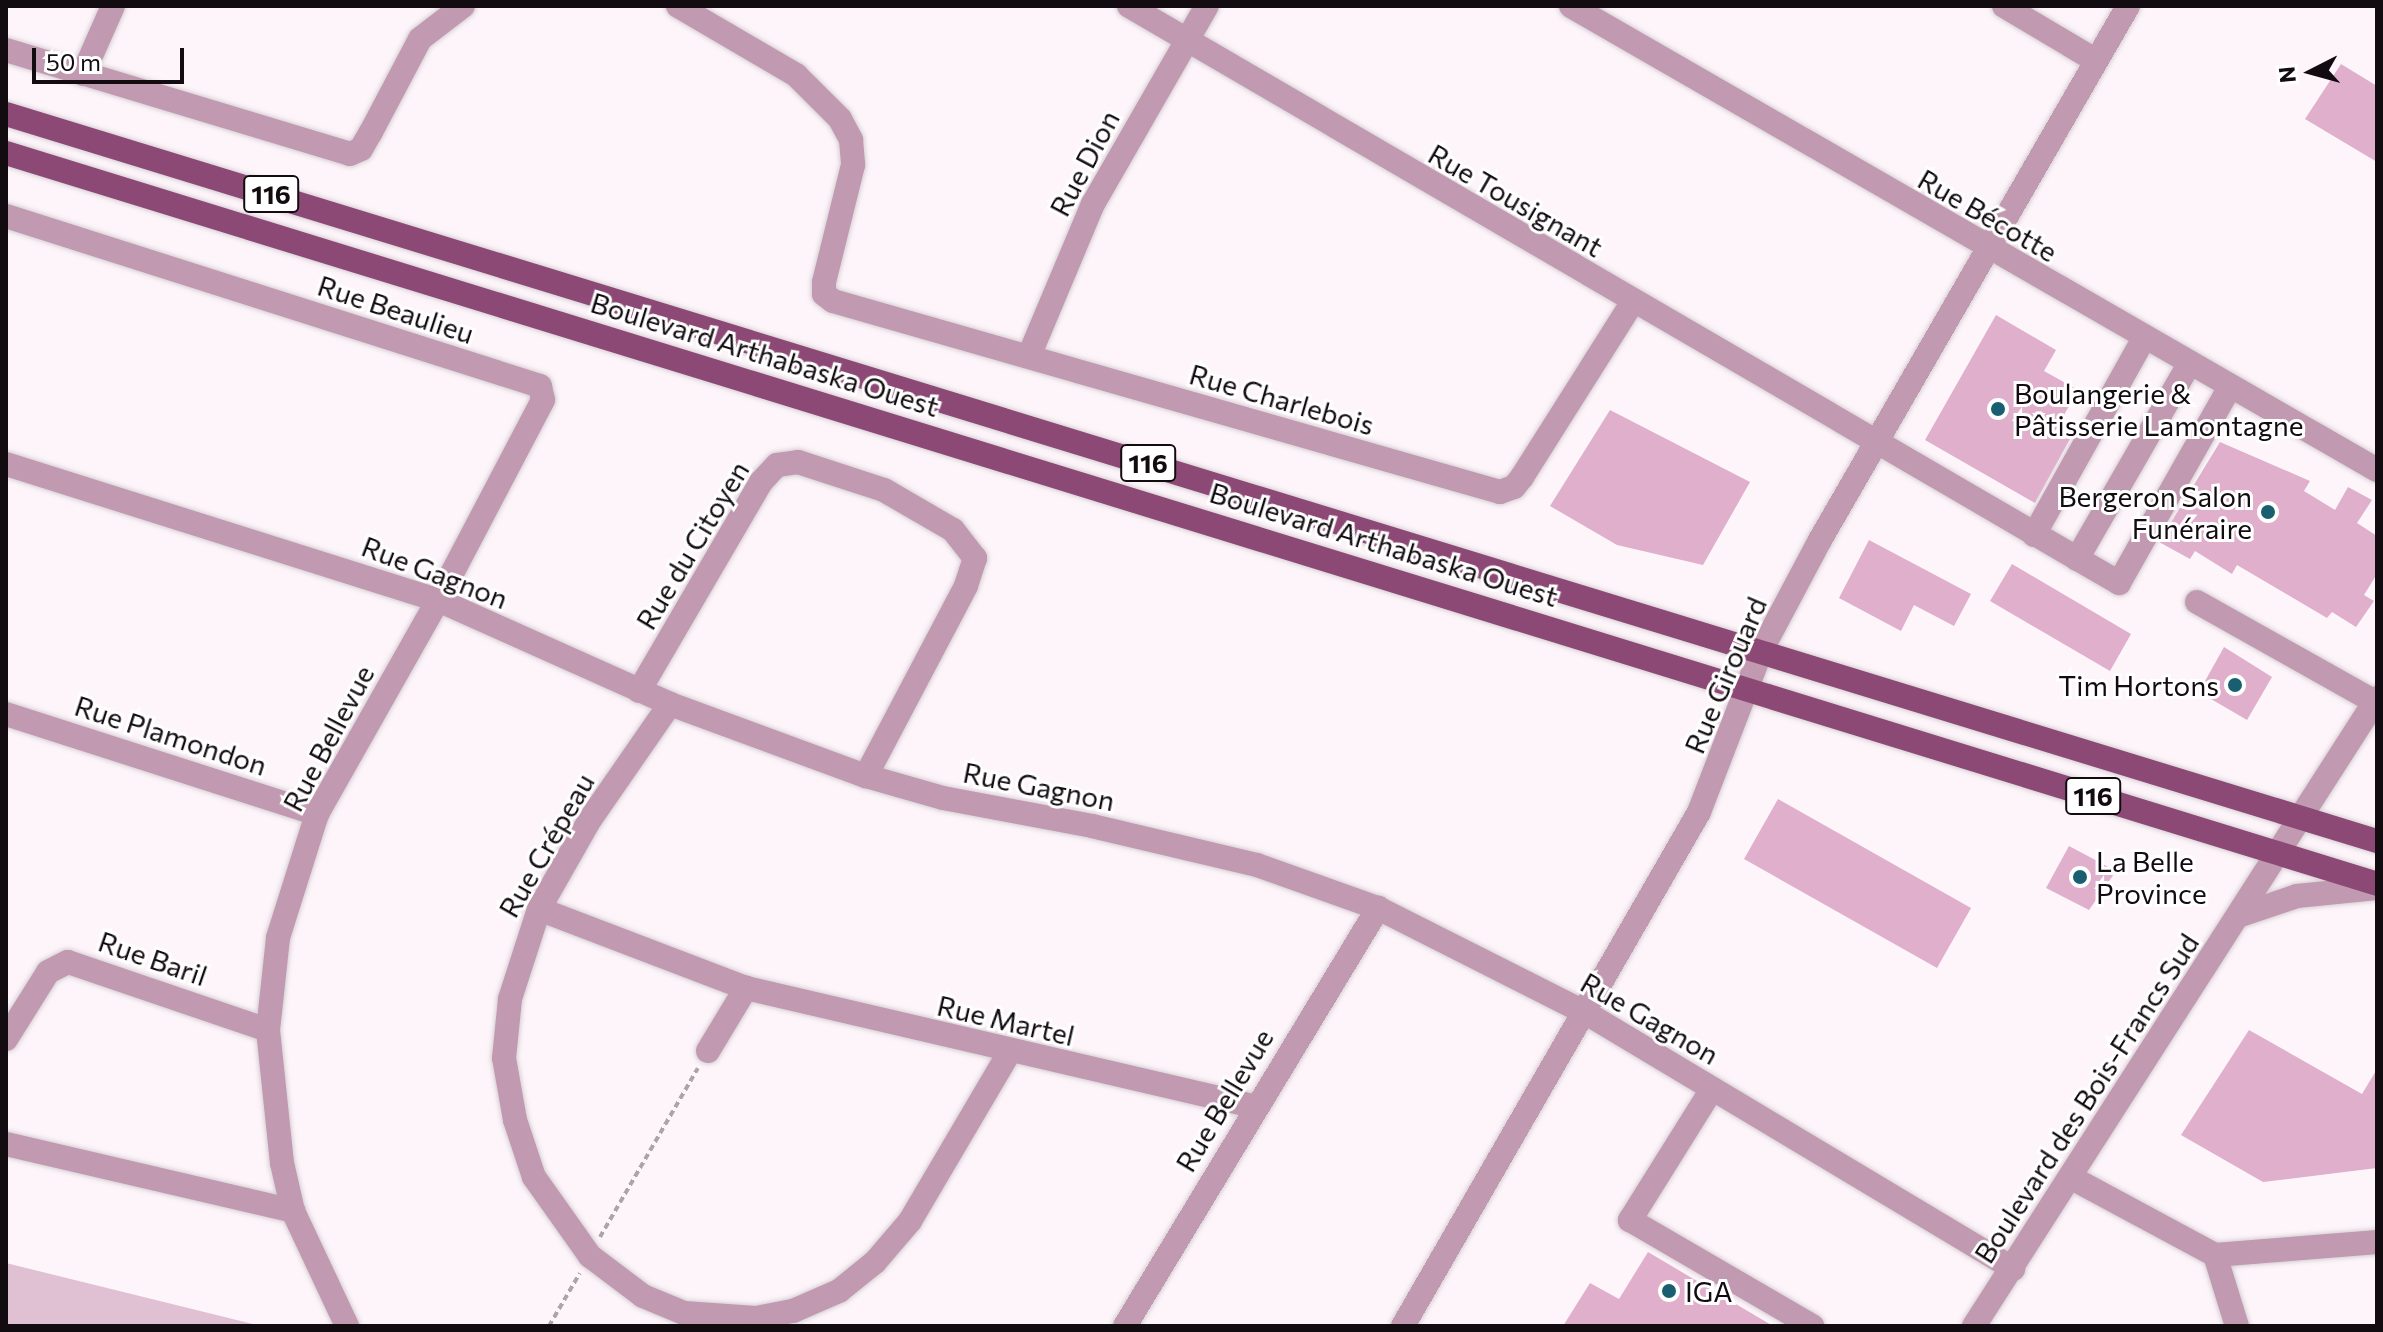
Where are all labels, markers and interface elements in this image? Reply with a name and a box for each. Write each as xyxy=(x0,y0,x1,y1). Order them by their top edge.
scale bar xyxy=(36,32,188,82)
north arrow xyxy=(2271,32,2351,112)
text: 50 m xyxy=(46,47,101,76)
text: N xyxy=(2272,65,2301,84)
street label: Rue Dion xyxy=(1042,104,1126,222)
street label: Rue Tousignant xyxy=(1423,136,1609,264)
street label: Rue Bécotte xyxy=(1912,162,2064,268)
road number: 116 xyxy=(243,172,299,216)
street label: Rue Beaulieu xyxy=(314,268,478,350)
street label: Boulevard Arthabaska Ouest xyxy=(587,285,943,423)
street label: Rue Charlebois xyxy=(1186,357,1378,441)
place label: Boulangerie & Pâtisserie Lamontagne xyxy=(2014,376,2303,442)
marker: Boulangerie & Pâtisserie Lamontagne xyxy=(1989,400,2007,418)
road number: 116 xyxy=(1120,441,1176,485)
street label: Rue du Citoyen xyxy=(629,455,755,635)
street label: Boulevard Arthabaska Ouest xyxy=(1206,475,1562,613)
place label: Bergeron Salon Funéraire xyxy=(2059,479,2252,545)
marker: Bergeron Salon Funéraire xyxy=(2259,503,2277,521)
street label: Rue Gagnon xyxy=(357,529,513,615)
street label: Rue Girouard xyxy=(1677,592,1773,758)
street label: Rue Bellevue xyxy=(275,659,381,817)
place label: Tim Hortons xyxy=(2058,668,2219,702)
marker: Tim Hortons xyxy=(2226,676,2244,694)
street label: Rue Plamondon xyxy=(71,688,271,782)
street label: Rue Gagnon xyxy=(960,755,1118,817)
street label: Rue Crépeau xyxy=(491,767,601,923)
road number: 116 xyxy=(2065,774,2121,818)
place label: La Belle Province xyxy=(2096,844,2207,910)
marker: La Belle Province xyxy=(2071,868,2089,886)
street label: Rue Baril xyxy=(94,924,212,992)
street label: Boulevard des Bois-Francs Sud xyxy=(1967,927,2205,1269)
street label: Rue Gagnon xyxy=(1575,965,1725,1071)
street label: Rue Martel xyxy=(934,988,1078,1052)
street label: Rue Bellevue xyxy=(1168,1023,1280,1177)
place label: IGA xyxy=(1685,1274,1733,1308)
marker: IGA xyxy=(1660,1282,1678,1300)

